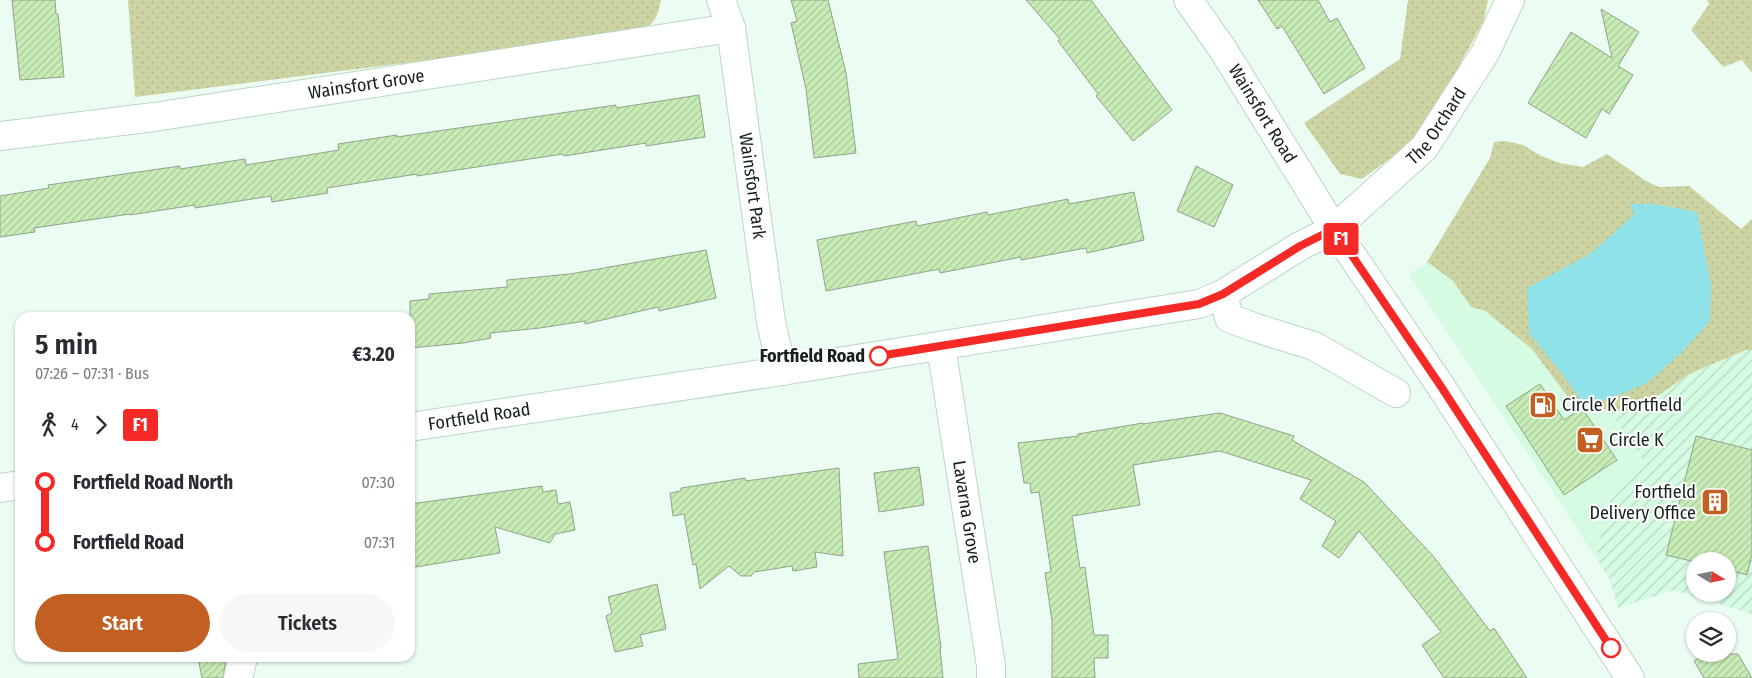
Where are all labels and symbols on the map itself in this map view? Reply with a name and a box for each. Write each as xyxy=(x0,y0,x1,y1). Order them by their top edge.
street label: Wainsfort Road xyxy=(1224,60,1301,167)
street label: Wainsfort Grove xyxy=(307,64,426,104)
street label: The Orchard xyxy=(1402,83,1471,169)
street label: Wainsfort Park xyxy=(734,131,771,241)
line badge: F1 xyxy=(1318,223,1364,255)
place label: Fortfield Road xyxy=(760,345,865,367)
marker: Fortfield Road xyxy=(869,346,889,366)
fuel station icon: Circle K Fortfield xyxy=(1528,390,1558,420)
place label: Circle K Fortfield xyxy=(1562,394,1682,416)
street label: Fortfield Road xyxy=(427,398,532,435)
supermarket icon: Circle K xyxy=(1575,425,1605,455)
place label: Circle K xyxy=(1609,429,1664,451)
street label: Lavarna Grove xyxy=(948,459,986,565)
place label: Fortfield Delivery Office xyxy=(1590,481,1696,524)
building icon: Fortfield Delivery Office xyxy=(1700,487,1730,517)
north arrow xyxy=(1686,552,1736,602)
unlabelled marker xyxy=(1601,638,1621,658)

